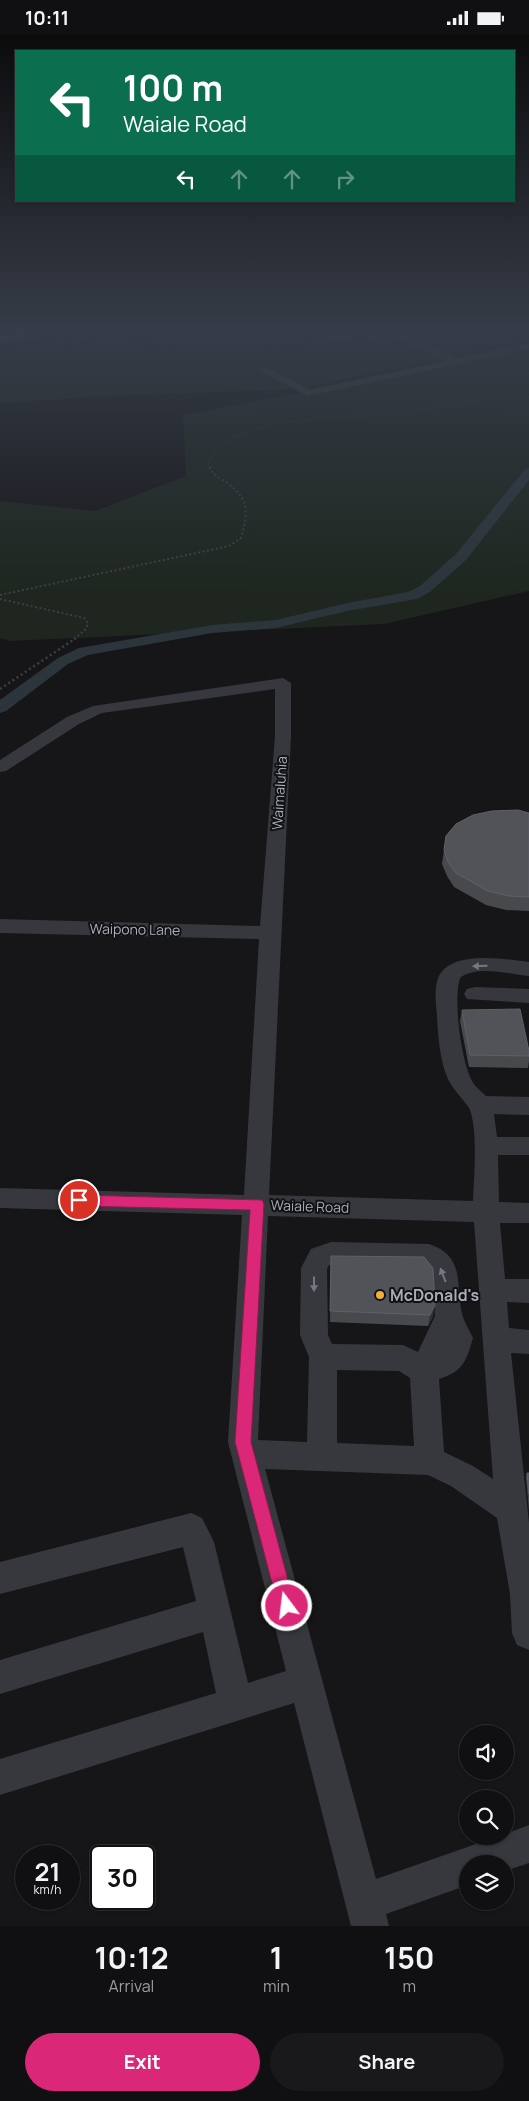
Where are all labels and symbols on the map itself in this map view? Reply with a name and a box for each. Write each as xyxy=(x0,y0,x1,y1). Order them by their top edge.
street label: Waimaluhia xyxy=(267,755,291,831)
street label: Waipono Lane xyxy=(89,919,181,939)
one-way arrow xyxy=(472,962,488,970)
pin xyxy=(58,1179,100,1221)
street label: Waiale Road xyxy=(270,1195,350,1217)
one-way arrow xyxy=(439,1268,447,1282)
one-way arrow xyxy=(310,1276,318,1292)
place label: McDonald's xyxy=(390,1284,479,1306)
marker: McDonald's xyxy=(374,1289,386,1301)
position arrow xyxy=(260,1579,312,1631)
speed limit sign: 30 xyxy=(90,1845,155,1910)

